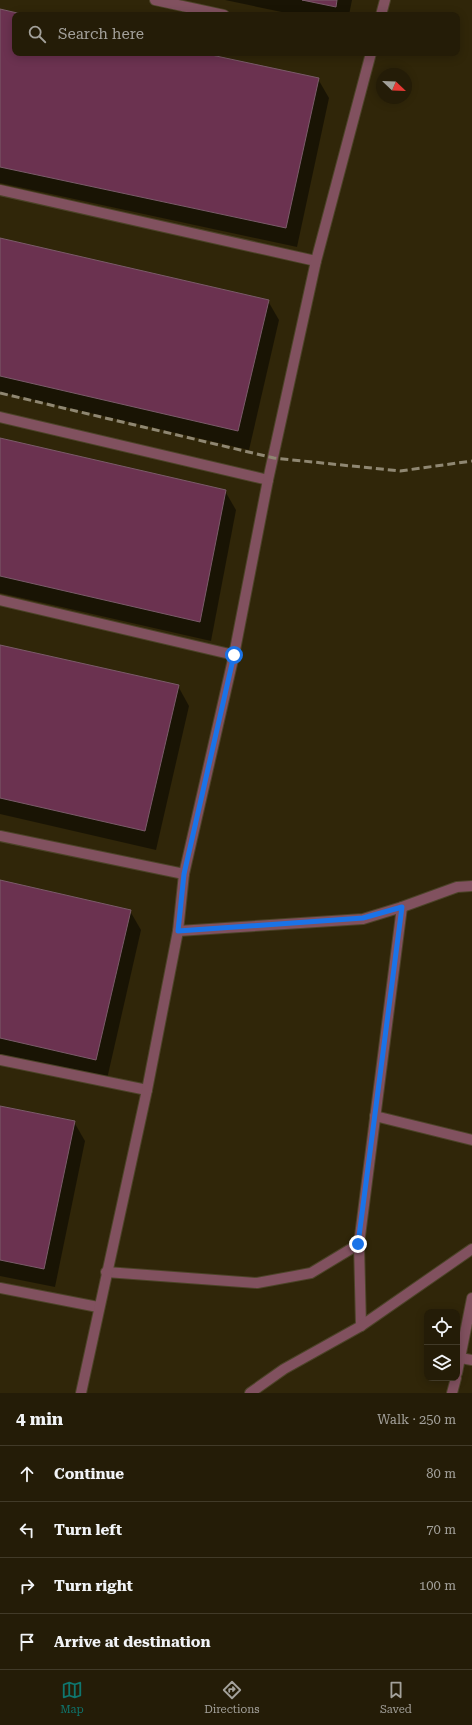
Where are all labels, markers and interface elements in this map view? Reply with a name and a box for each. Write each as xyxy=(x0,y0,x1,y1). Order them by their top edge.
search box xyxy=(12,12,460,56)
icon: search xyxy=(26,23,48,45)
text: Search here xyxy=(58,25,144,43)
north arrow xyxy=(376,68,412,104)
route start xyxy=(225,646,243,664)
route end xyxy=(349,1235,367,1253)
map controls xyxy=(424,1309,460,1381)
button: locate xyxy=(424,1309,460,1345)
button: layers xyxy=(424,1345,460,1381)
text: 4 min xyxy=(16,1409,63,1429)
text: Walk · 250 m xyxy=(377,1412,456,1427)
icon: ahead xyxy=(16,1463,38,1485)
text: Continue xyxy=(54,1465,124,1483)
text: 80 m xyxy=(426,1466,456,1481)
icon: left xyxy=(16,1519,38,1541)
text: Turn left xyxy=(54,1521,122,1539)
text: 70 m xyxy=(426,1522,456,1537)
icon: right xyxy=(16,1575,38,1597)
text: Turn right xyxy=(54,1577,133,1595)
text: 100 m xyxy=(419,1578,456,1593)
icon: arrive xyxy=(16,1631,38,1653)
text: Arrive at destination xyxy=(54,1633,210,1651)
tab: Map xyxy=(60,1679,84,1716)
tab: Directions xyxy=(204,1679,260,1716)
tab: Saved xyxy=(380,1679,412,1716)

